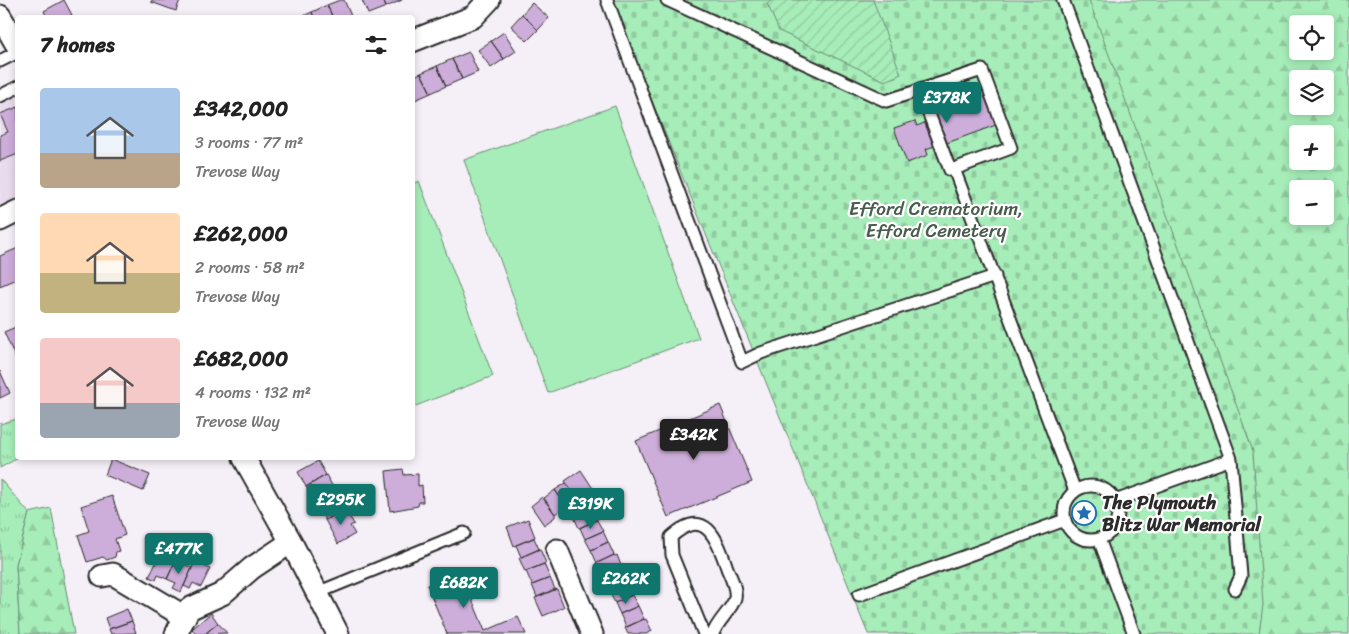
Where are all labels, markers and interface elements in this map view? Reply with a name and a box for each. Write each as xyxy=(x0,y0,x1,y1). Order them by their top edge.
map controls xyxy=(1289,15,1334,225)
button: locate xyxy=(1289,15,1334,60)
text: 7 homes xyxy=(40,26,115,64)
icon: filters xyxy=(362,31,390,59)
button: layers xyxy=(1289,70,1334,115)
pin: £378K xyxy=(912,82,982,124)
text: £378K xyxy=(924,83,970,112)
text: £342,000 xyxy=(195,90,288,128)
icon: home xyxy=(80,108,140,168)
button: + xyxy=(1289,125,1334,170)
text: 3 rooms · 77 m² xyxy=(195,128,303,157)
text: Trevose Way xyxy=(195,157,280,186)
button: − xyxy=(1289,180,1334,225)
park label: Efford Crematorium, Efford Cemetery xyxy=(849,192,1023,247)
text: £262,000 xyxy=(195,215,288,253)
icon: home xyxy=(80,233,140,293)
text: 2 rooms · 58 m² xyxy=(195,253,305,282)
text: Trevose Way xyxy=(195,282,280,311)
text: £682,000 xyxy=(195,340,288,378)
icon: home xyxy=(80,358,140,418)
text: 4 rooms · 132 m² xyxy=(195,378,311,407)
text: Trevose Way xyxy=(195,407,280,436)
pin: £342K xyxy=(659,418,729,461)
text: £342K xyxy=(671,420,717,449)
pin: £295K xyxy=(306,484,376,526)
text: £295K xyxy=(317,485,365,514)
place label: The Plymouth Blitz War Memorial xyxy=(1102,486,1262,541)
pin: £319K xyxy=(556,488,626,530)
text: £319K xyxy=(569,489,613,518)
place icon: The Plymouth Blitz War Memorial xyxy=(1071,500,1097,526)
pin: £477K xyxy=(144,532,214,575)
text: £477K xyxy=(156,534,202,563)
pin: £262K xyxy=(591,562,661,605)
text: £262K xyxy=(603,564,649,593)
pin: £682K xyxy=(429,566,499,609)
text: £682K xyxy=(441,568,487,597)

